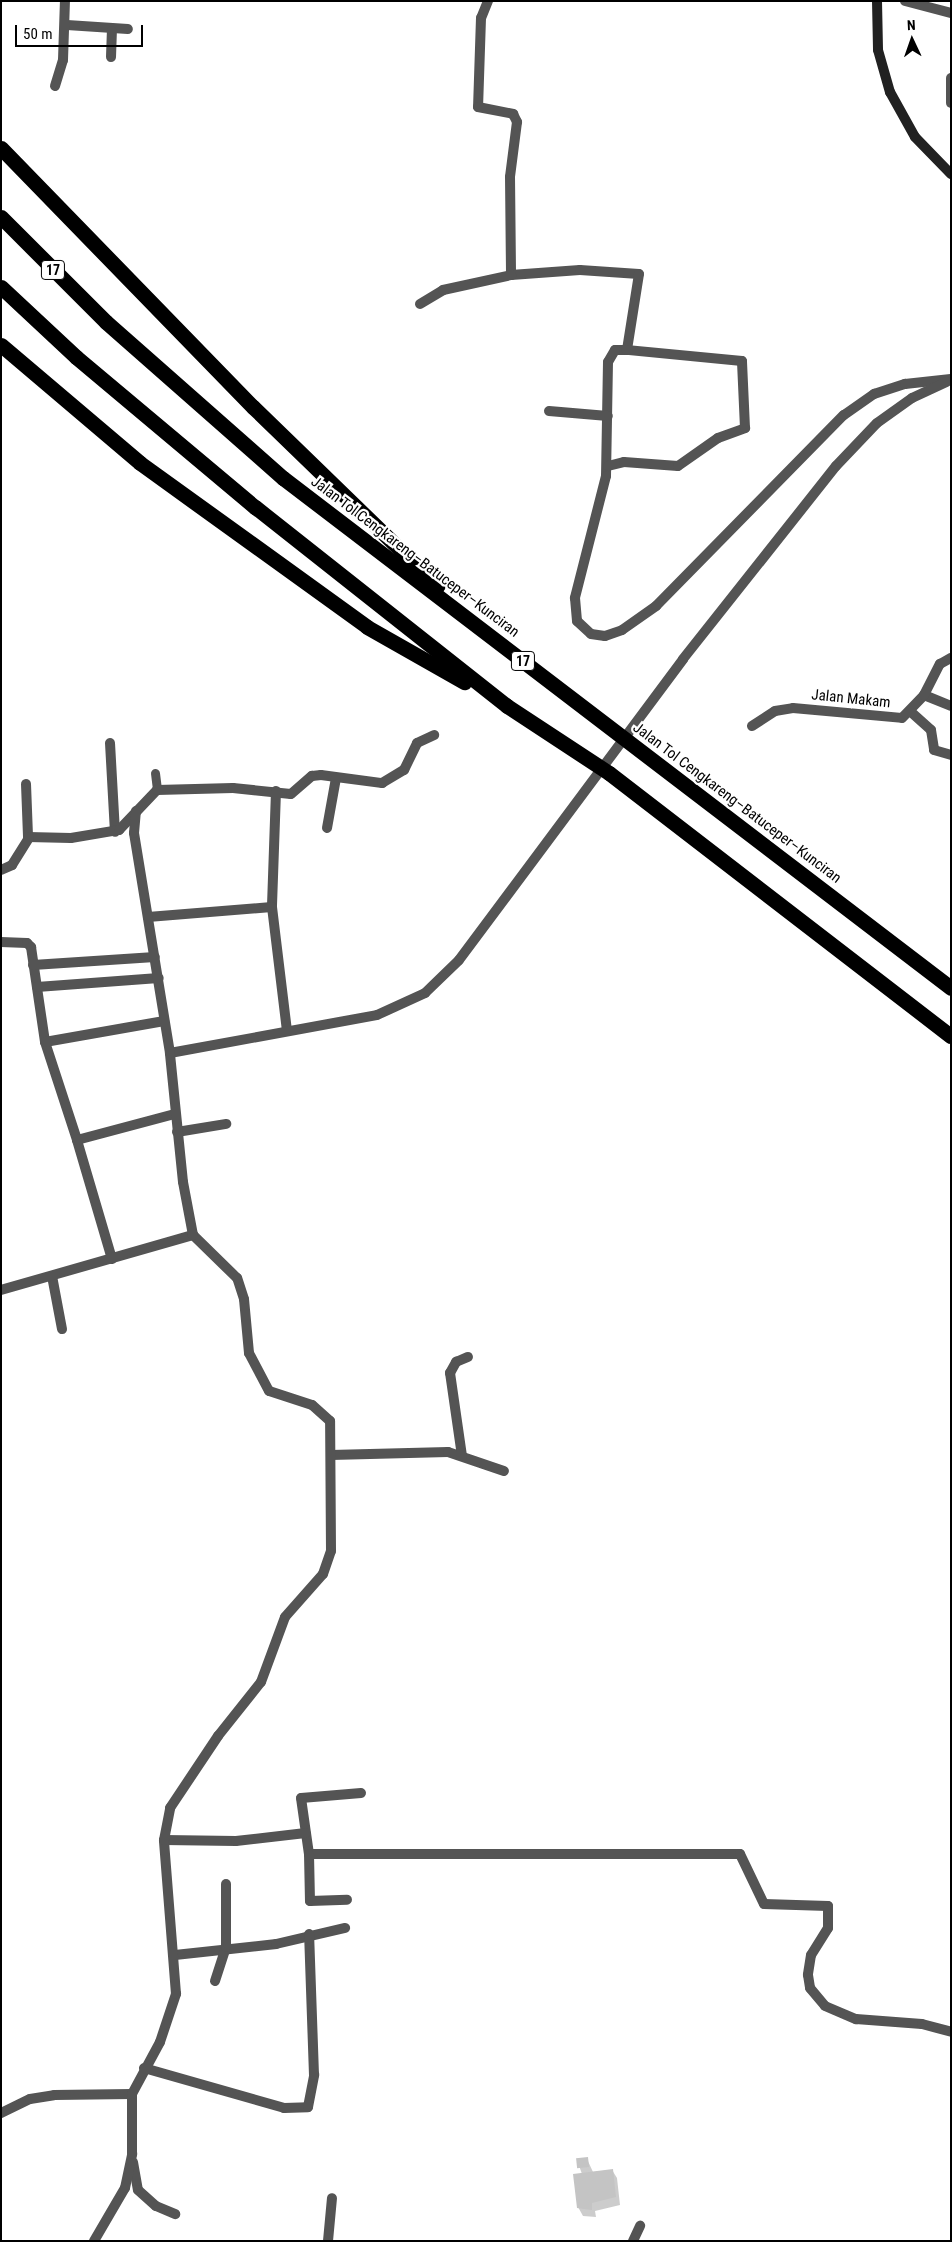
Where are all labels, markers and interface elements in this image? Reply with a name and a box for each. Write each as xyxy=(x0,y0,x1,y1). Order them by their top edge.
scale bar xyxy=(18,15,145,47)
north arrow xyxy=(887,15,937,65)
text: N xyxy=(907,17,916,33)
text: 50 m xyxy=(23,25,53,43)
road number: 17 xyxy=(40,258,66,282)
street label: Jalan Tol Cengkareng–Batuceper–Kunciran xyxy=(307,473,523,641)
road number: 17 xyxy=(510,649,536,672)
street label: Jalan Makam xyxy=(811,686,891,712)
street label: Jalan Tol Cengkareng–Batuceper–Kunciran xyxy=(629,719,845,887)

